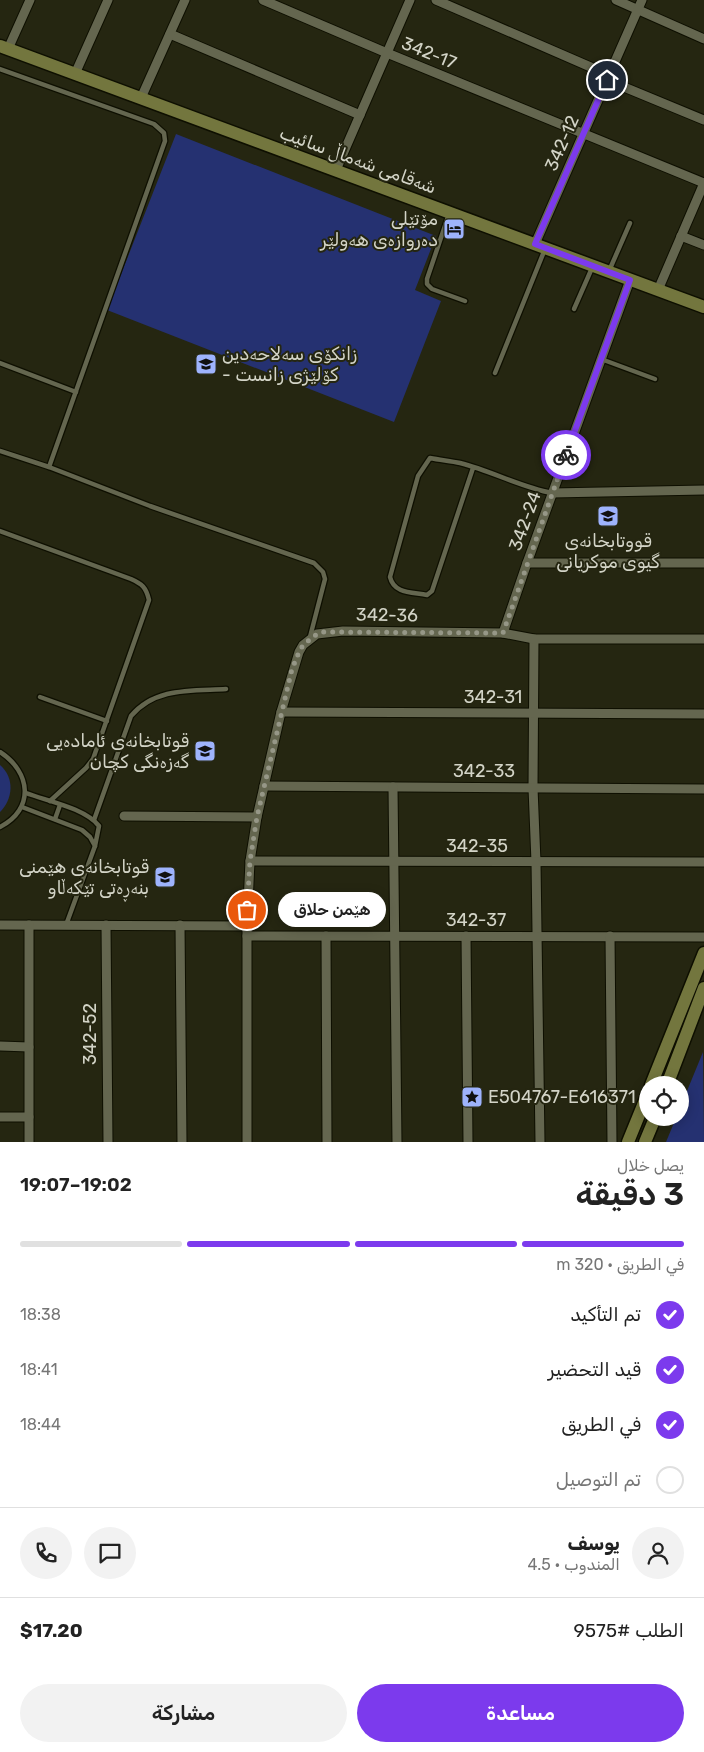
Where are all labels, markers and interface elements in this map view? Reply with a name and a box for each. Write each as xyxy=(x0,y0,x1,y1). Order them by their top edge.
street label: 342-17 xyxy=(398,32,460,74)
pin xyxy=(586,59,628,101)
icon: home xyxy=(593,66,621,94)
street label: 342-12 xyxy=(540,112,584,174)
street label: شەقامی شەماڵ سائیب xyxy=(277,121,439,199)
place label: مۆتێلی دەروازەی هەولێر xyxy=(320,208,438,251)
hotel icon: مۆتێلی دەروازەی هەولێر xyxy=(442,217,466,241)
place label: زانکۆی سەلاحەدین - کۆلێژی زانست xyxy=(222,343,357,386)
school or university icon: زانکۆی سەلاحەدین - کۆلێژی زانست xyxy=(194,352,218,376)
courier xyxy=(541,430,591,480)
icon: bike xyxy=(552,441,580,469)
street label: 342-24 xyxy=(504,488,546,554)
school or university icon: قووتابخانەی گيوی موكريانی xyxy=(596,504,620,528)
place label: قووتابخانەی گيوی موكريانی xyxy=(556,530,660,573)
street label: 342-36 xyxy=(356,603,418,627)
street label: 342-31 xyxy=(464,686,522,708)
place label: قوتابخانەی ئامادەیی گەزەنگی کچان xyxy=(46,730,189,773)
school or university icon: قوتابخانەی ئامادەیی گەزەنگی کچان xyxy=(193,739,217,763)
street label: 342-33 xyxy=(453,760,515,782)
street label: 342-35 xyxy=(446,835,508,857)
place label: قوتابخانەی هێمنی بنەڕەتی تێکەڵاو xyxy=(19,856,149,902)
school or university icon: قوتابخانەی هێمنی بنەڕەتی تێکەڵاو xyxy=(153,865,177,889)
pin xyxy=(226,889,268,931)
callout: هێمن حلاق xyxy=(277,892,384,928)
icon: bag xyxy=(233,896,261,924)
text: هێمن حلاق xyxy=(293,900,371,919)
street label: 342-37 xyxy=(446,909,506,931)
street label: 342-52 xyxy=(79,1003,101,1065)
map controls xyxy=(639,1076,689,1126)
button: locate xyxy=(639,1076,689,1126)
place icon: E504767-E616371 xyxy=(460,1085,484,1109)
place label: E504767-E616371 xyxy=(488,1086,636,1108)
text: يصل خلال xyxy=(617,1156,684,1175)
text: 19:02–19:07 xyxy=(20,1173,132,1196)
text: 3 دقيقة xyxy=(575,1175,684,1213)
text: في الطريق · 320 m xyxy=(556,1255,684,1274)
icon: check xyxy=(656,1301,684,1329)
text: تم التأكيد xyxy=(570,1303,641,1326)
text: 18:38 xyxy=(20,1305,61,1324)
icon: check xyxy=(656,1356,684,1384)
text: قيد التحضير xyxy=(548,1358,641,1381)
text: 18:41 xyxy=(20,1360,58,1379)
icon: check xyxy=(656,1411,684,1439)
text: في الطريق xyxy=(561,1413,641,1436)
text: 18:44 xyxy=(20,1415,61,1434)
text: تم التوصيل xyxy=(556,1468,641,1491)
button: phone xyxy=(20,1527,72,1579)
button: chat xyxy=(84,1527,136,1579)
button: person xyxy=(632,1527,684,1579)
text: يوسف xyxy=(567,1532,620,1555)
text: المندوب · 4.5 xyxy=(527,1555,620,1574)
text: $17.20 xyxy=(20,1619,83,1642)
text: الطلب #9575 xyxy=(573,1619,684,1642)
button: مشاركة xyxy=(20,1684,347,1742)
button: مساعدة xyxy=(357,1684,684,1742)

